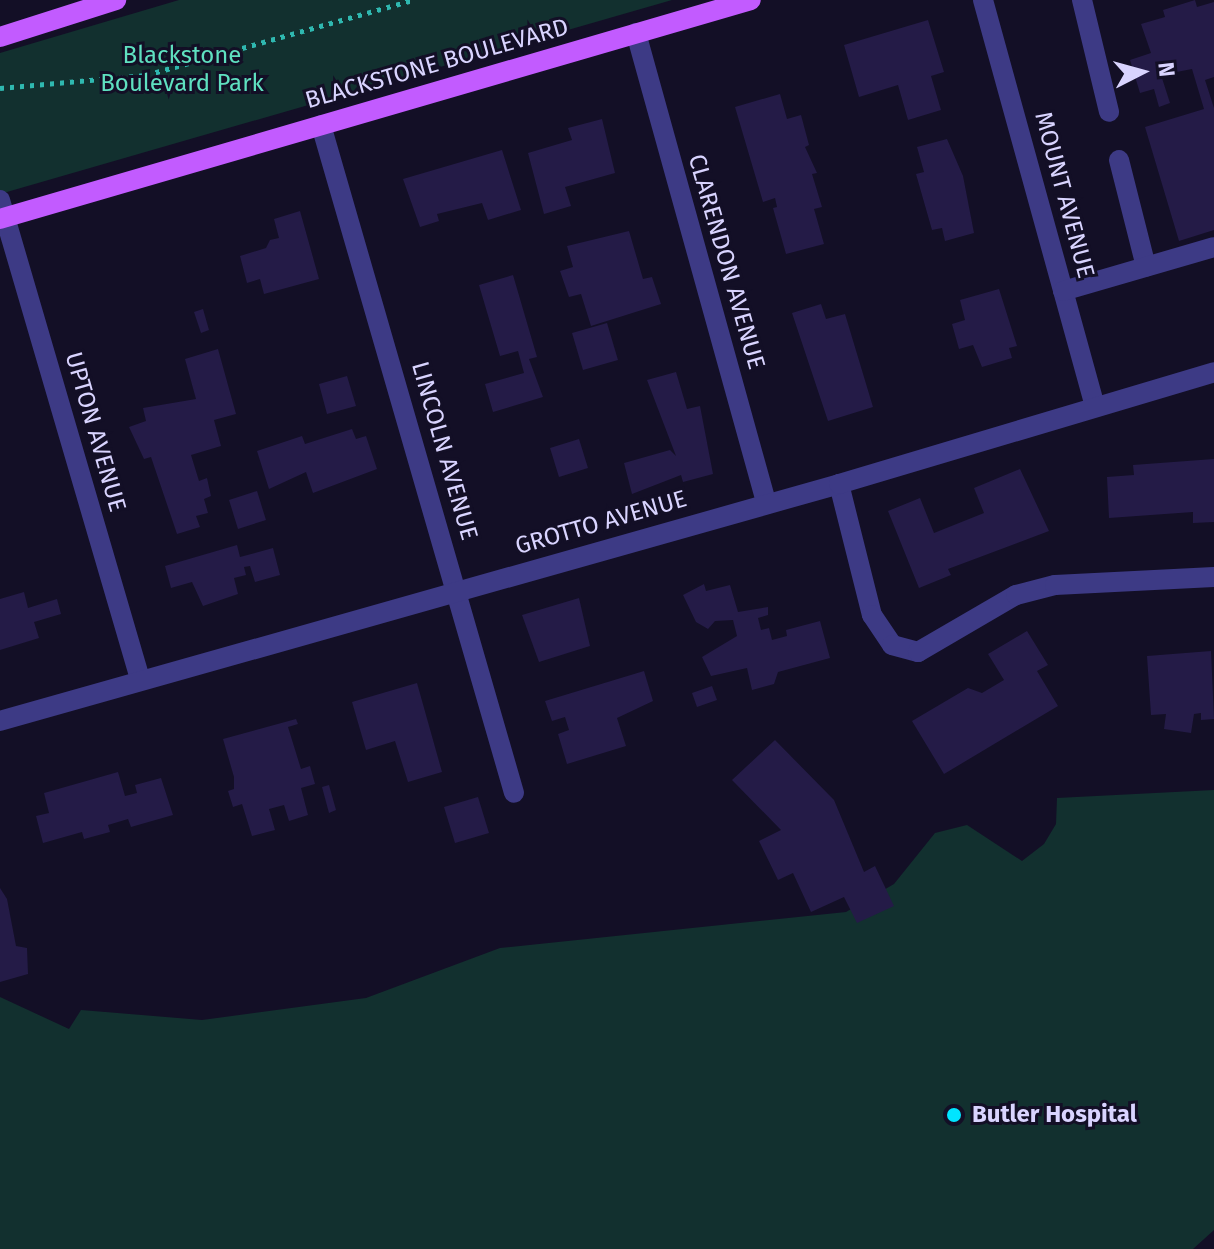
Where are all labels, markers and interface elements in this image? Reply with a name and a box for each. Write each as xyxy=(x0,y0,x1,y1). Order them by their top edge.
street label: BLACKSTONE BOULEVARD xyxy=(302,13,572,115)
north arrow xyxy=(1102,32,1182,112)
park label: Blackstone Boulevard Park xyxy=(100,42,264,98)
text: N xyxy=(1152,61,1181,78)
street label: MOUNT AVENUE xyxy=(1028,109,1100,281)
street label: CLARENDON AVENUE xyxy=(682,151,770,373)
street label: UPTON AVENUE xyxy=(58,349,132,515)
street label: LINCOLN AVENUE xyxy=(405,358,483,544)
street label: GROTTO AVENUE xyxy=(512,485,690,561)
place label: Butler Hospital xyxy=(972,1101,1137,1129)
marker: Butler Hospital xyxy=(943,1104,965,1126)

